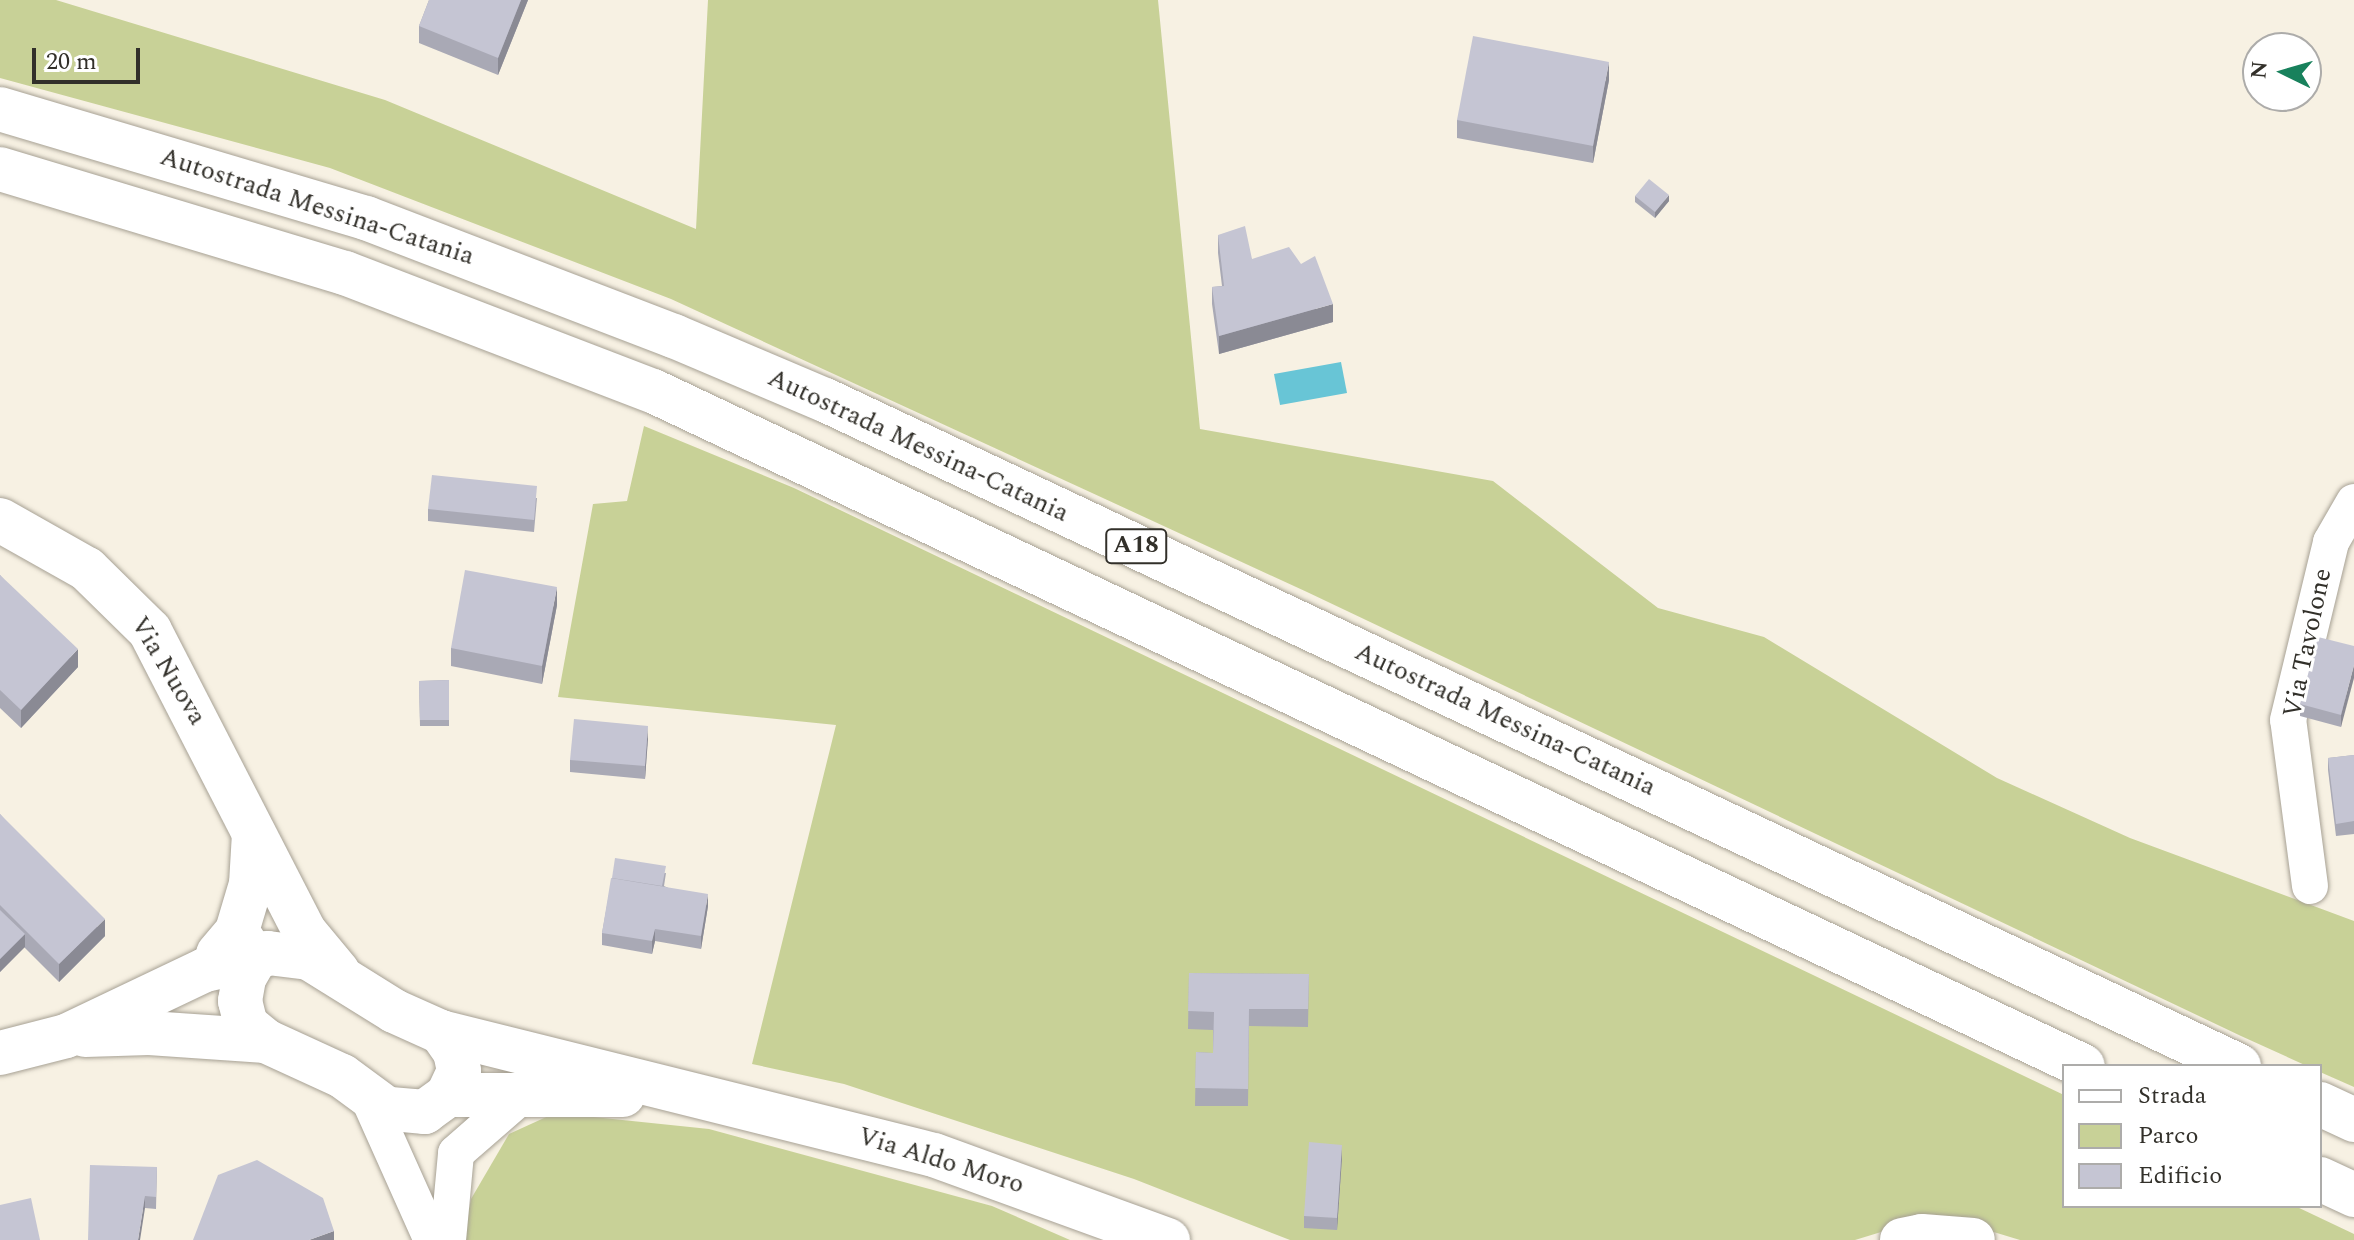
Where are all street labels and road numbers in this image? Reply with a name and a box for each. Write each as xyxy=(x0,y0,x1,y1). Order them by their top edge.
street label: Autostrada Messina-Catania xyxy=(156,141,478,273)
street label: Autostrada Messina-Catania xyxy=(763,362,1073,530)
road number: A18 xyxy=(1104,526,1168,566)
street label: Via Tavolone xyxy=(2277,566,2339,720)
street label: Via Nuova xyxy=(123,611,213,731)
street label: Autostrada Messina-Catania xyxy=(1350,636,1660,804)
street label: Via Aldo Moro xyxy=(854,1121,1028,1201)

